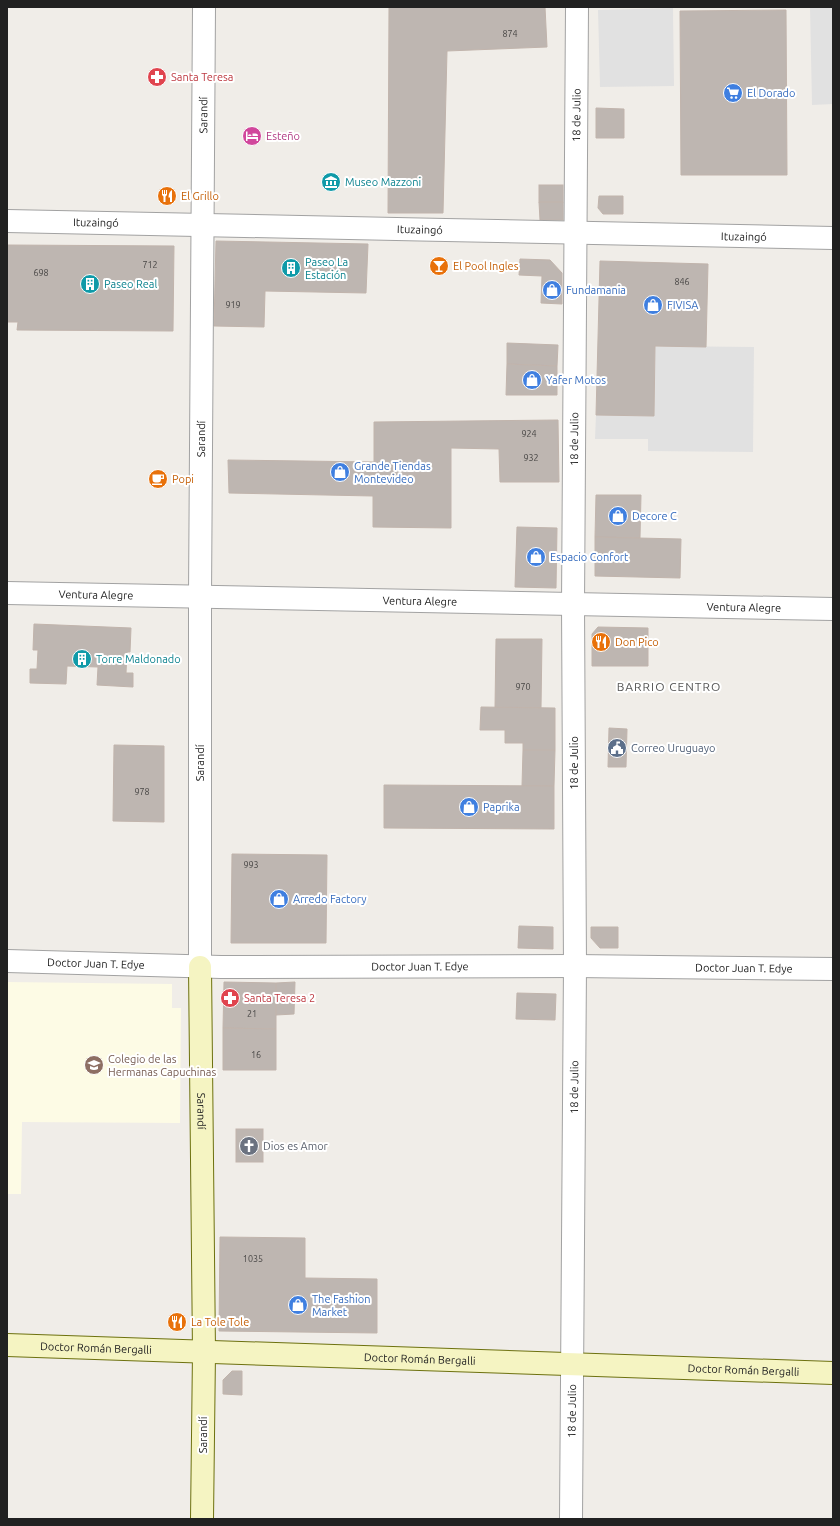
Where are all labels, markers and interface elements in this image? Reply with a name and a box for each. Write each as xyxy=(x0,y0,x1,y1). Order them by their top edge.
house number: 874 xyxy=(502,29,518,39)
pharmacy icon: Santa Teresa xyxy=(146,66,168,88)
place label: Santa Teresa xyxy=(171,71,234,83)
supermarket icon: El Dorado xyxy=(722,82,744,104)
place label: El Dorado xyxy=(747,87,795,99)
street label: 18 de Julio xyxy=(570,88,582,142)
street label: Sarandí xyxy=(197,96,209,133)
hotel icon: Esteño xyxy=(241,125,263,147)
place label: Esteño xyxy=(266,130,300,142)
museum icon: Museo Mazzoni xyxy=(320,171,342,193)
place label: Museo Mazzoni xyxy=(345,176,421,188)
restaurant icon: El Grillo xyxy=(156,185,178,207)
place label: El Grillo xyxy=(181,190,219,202)
street label: Ituzaingó xyxy=(73,216,119,229)
street label: Ituzaingó xyxy=(397,223,443,236)
street label: Ituzaingó xyxy=(721,230,767,243)
bar icon: El Pool Ingles xyxy=(428,255,450,277)
place label: Paseo La Estación xyxy=(305,256,348,281)
building icon: Paseo La Estación xyxy=(280,257,302,279)
house number: 712 xyxy=(142,260,158,270)
place label: El Pool Ingles xyxy=(453,260,519,272)
house number: 698 xyxy=(33,268,49,278)
building icon: Paseo Real xyxy=(79,273,101,295)
house number: 846 xyxy=(674,277,690,287)
place label: Paseo Real xyxy=(104,278,157,290)
shop icon: Fundamania xyxy=(541,279,563,301)
place label: Fundamania xyxy=(566,284,626,296)
shop icon: FIVISA xyxy=(642,294,664,316)
place label: FIVISA xyxy=(667,299,699,311)
house number: 919 xyxy=(225,300,241,310)
shop icon: Yafer Motos xyxy=(521,369,543,391)
place label: Yafer Motos xyxy=(546,374,606,386)
street label: 18 de Julio xyxy=(568,412,580,466)
street label: Sarandí xyxy=(195,420,207,457)
house number: 924 xyxy=(521,429,537,439)
house number: 932 xyxy=(523,453,539,463)
place label: Grande Tiendas Montevideo xyxy=(354,460,431,485)
shop icon: Grande Tiendas Montevideo xyxy=(329,461,351,483)
cafe icon: Popi xyxy=(147,468,169,490)
place label: Popi xyxy=(172,473,194,485)
shop icon: Decore C xyxy=(607,505,629,527)
place label: Decore C xyxy=(632,510,677,522)
shop icon: Espacio Confort xyxy=(525,546,547,568)
place label: Espacio Confort xyxy=(550,551,629,563)
street label: Ventura Alegre xyxy=(59,588,133,601)
street label: Ventura Alegre xyxy=(383,594,457,608)
street label: Ventura Alegre xyxy=(706,601,781,614)
restaurant icon: Don Pico xyxy=(590,631,612,653)
place label: Don Pico xyxy=(615,636,659,648)
building icon: Torre Maldonado xyxy=(71,648,93,670)
place label: Torre Maldonado xyxy=(96,653,181,665)
district label: BARRIO CENTRO xyxy=(617,680,721,693)
house number: 970 xyxy=(515,682,531,692)
street label: 18 de Julio xyxy=(568,736,580,790)
public building icon: Correo Uruguayo xyxy=(606,737,628,759)
place label: Correo Uruguayo xyxy=(631,742,715,754)
street label: Sarandí xyxy=(194,744,206,781)
house number: 978 xyxy=(134,787,150,797)
shop icon: Paprika xyxy=(458,796,480,818)
place label: Paprika xyxy=(483,801,520,813)
house number: 993 xyxy=(243,860,259,870)
shop icon: Arredo Factory xyxy=(268,888,290,910)
place label: Arredo Factory xyxy=(293,893,367,905)
street label: Doctor Juan T. Edye xyxy=(47,956,145,971)
street label: Doctor Juan T. Edye xyxy=(371,960,469,973)
street label: Doctor Juan T. Edye xyxy=(695,961,793,975)
pharmacy icon: Santa Teresa 2 xyxy=(219,987,241,1009)
place label: Santa Teresa 2 xyxy=(244,992,315,1004)
house number: 21 xyxy=(247,1009,257,1019)
house number: 16 xyxy=(251,1050,261,1060)
place label: Colegio de las Hermanas Capuchinas xyxy=(108,1053,216,1078)
school or university icon: Colegio de las Hermanas Capuchinas xyxy=(83,1054,105,1076)
street label: 18 de Julio xyxy=(568,1060,580,1114)
street label: Sarandí xyxy=(195,1093,208,1130)
church icon: Dios es Amor xyxy=(238,1135,260,1157)
place label: Dios es Amor xyxy=(263,1140,329,1152)
house number: 1035 xyxy=(243,1254,263,1264)
place label: The Fashion Market xyxy=(312,1293,370,1318)
shop icon: The Fashion Market xyxy=(287,1294,309,1316)
restaurant icon: La Tole Tole xyxy=(166,1311,188,1333)
place label: La Tole Tole xyxy=(191,1316,249,1328)
street label: Doctor Román Bergalli xyxy=(40,1340,152,1356)
street label: Doctor Román Bergalli xyxy=(364,1351,476,1367)
street label: Doctor Román Bergalli xyxy=(688,1362,800,1378)
street label: 18 de Julio xyxy=(566,1384,578,1438)
street label: Sarandí xyxy=(197,1416,209,1453)

